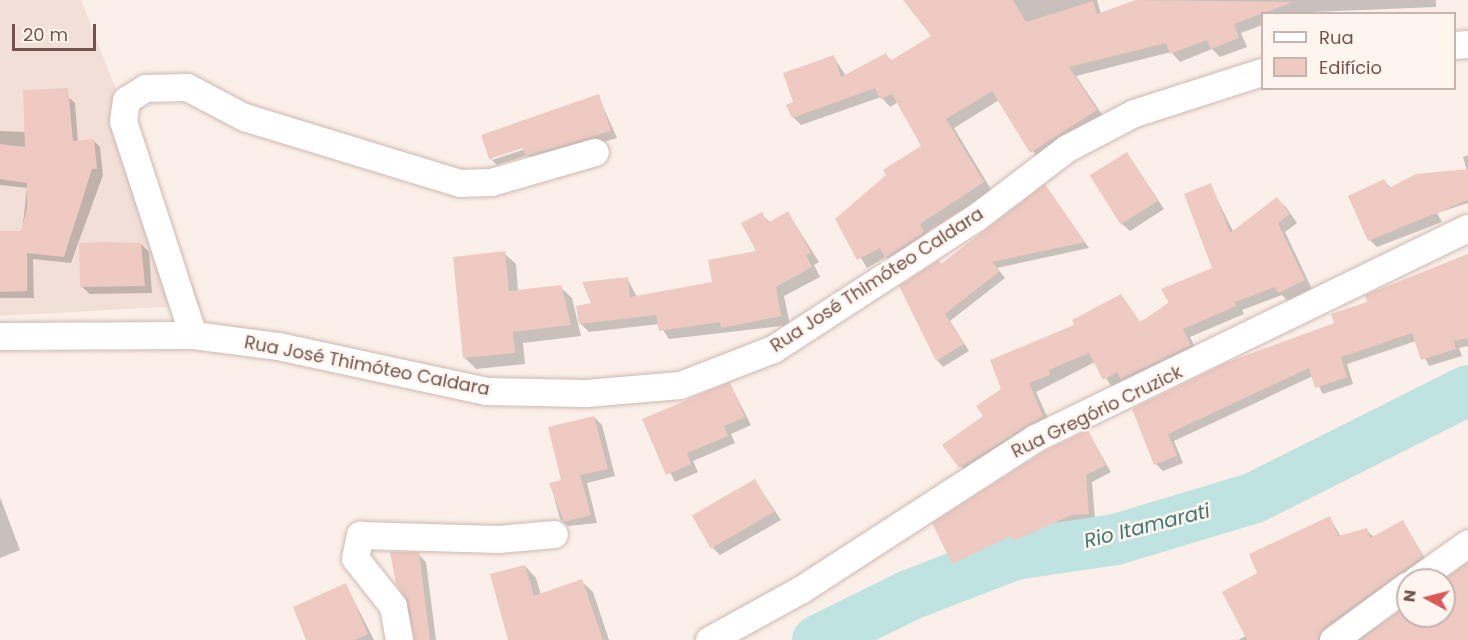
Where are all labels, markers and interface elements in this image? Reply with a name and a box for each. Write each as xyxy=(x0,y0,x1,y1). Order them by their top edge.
scale bar xyxy=(15,12,99,50)
legend xyxy=(1261,12,1456,90)
text: 20 m xyxy=(23,22,68,47)
text: Rua xyxy=(1319,25,1354,50)
text: Edifício xyxy=(1319,55,1382,80)
street label: Rua José Thimóteo Caldara xyxy=(767,203,987,357)
street label: Rua José Thimóteo Caldara xyxy=(243,332,491,400)
street label: Rua Gregório Cruzick xyxy=(1008,361,1186,463)
water label: Rio Itamarati xyxy=(1082,499,1212,553)
north arrow xyxy=(1396,568,1456,628)
text: N xyxy=(1397,589,1422,603)

